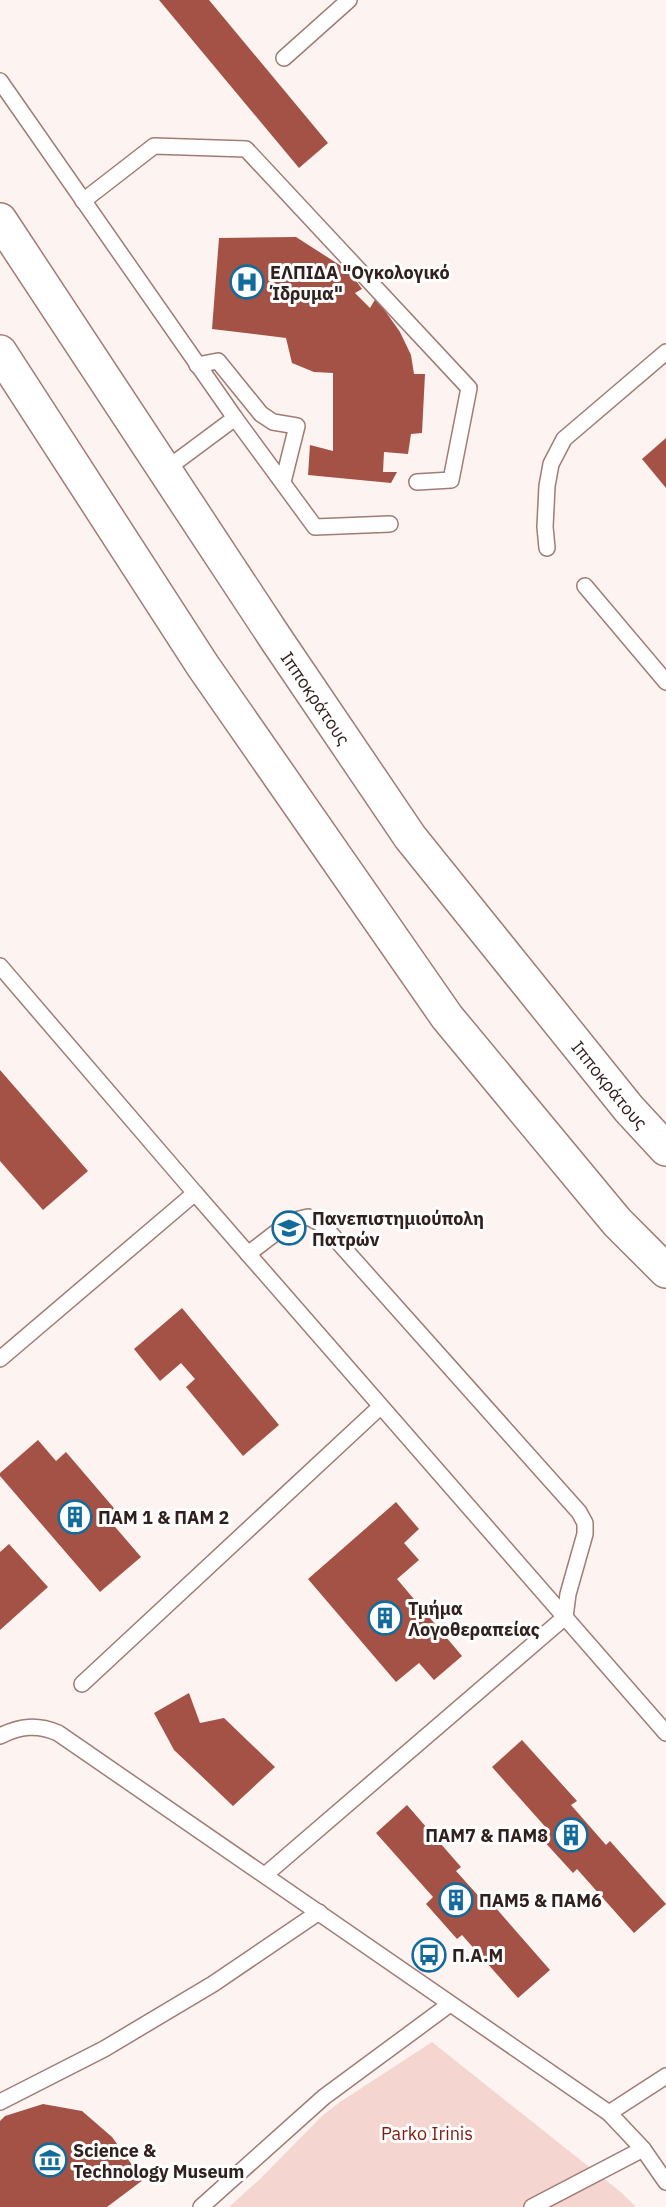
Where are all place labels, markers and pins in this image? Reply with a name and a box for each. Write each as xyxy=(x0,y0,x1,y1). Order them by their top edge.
place label: ΕΛΠΙΔΑ "Ογκολογικό Ίδρυμα" xyxy=(269,261,450,305)
hospital icon: ΕΛΠΙΔΑ "Ογκολογικό Ίδρυμα" xyxy=(229,264,265,300)
place label: Πανεπιστημιούπολη Πατρών xyxy=(312,1207,484,1251)
school or university icon: Πανεπιστημιούπολη Πατρών xyxy=(271,1210,307,1246)
building icon: ΠΑΜ 1 & ΠΑΜ 2 xyxy=(57,1499,93,1535)
place label: ΠΑΜ 1 & ΠΑΜ 2 xyxy=(98,1506,229,1529)
place label: Τμήμα Λογοθεραπείας xyxy=(408,1597,540,1641)
building icon: Τμήμα Λογοθεραπείας xyxy=(367,1600,403,1636)
building icon: ΠΑΜ7 & ΠΑΜ8 xyxy=(553,1817,589,1853)
place label: ΠΑΜ7 & ΠΑΜ8 xyxy=(425,1824,548,1847)
building icon: ΠΑΜ5 & ΠΑΜ6 xyxy=(438,1882,474,1918)
place label: ΠΑΜ5 & ΠΑΜ6 xyxy=(479,1889,602,1912)
bus stop icon: Π.A.M xyxy=(411,1937,447,1973)
place label: Π.A.M xyxy=(452,1944,503,1967)
place label: Science & Technology Museum xyxy=(73,2139,244,2183)
museum icon: Science & Technology Museum xyxy=(32,2142,68,2178)

